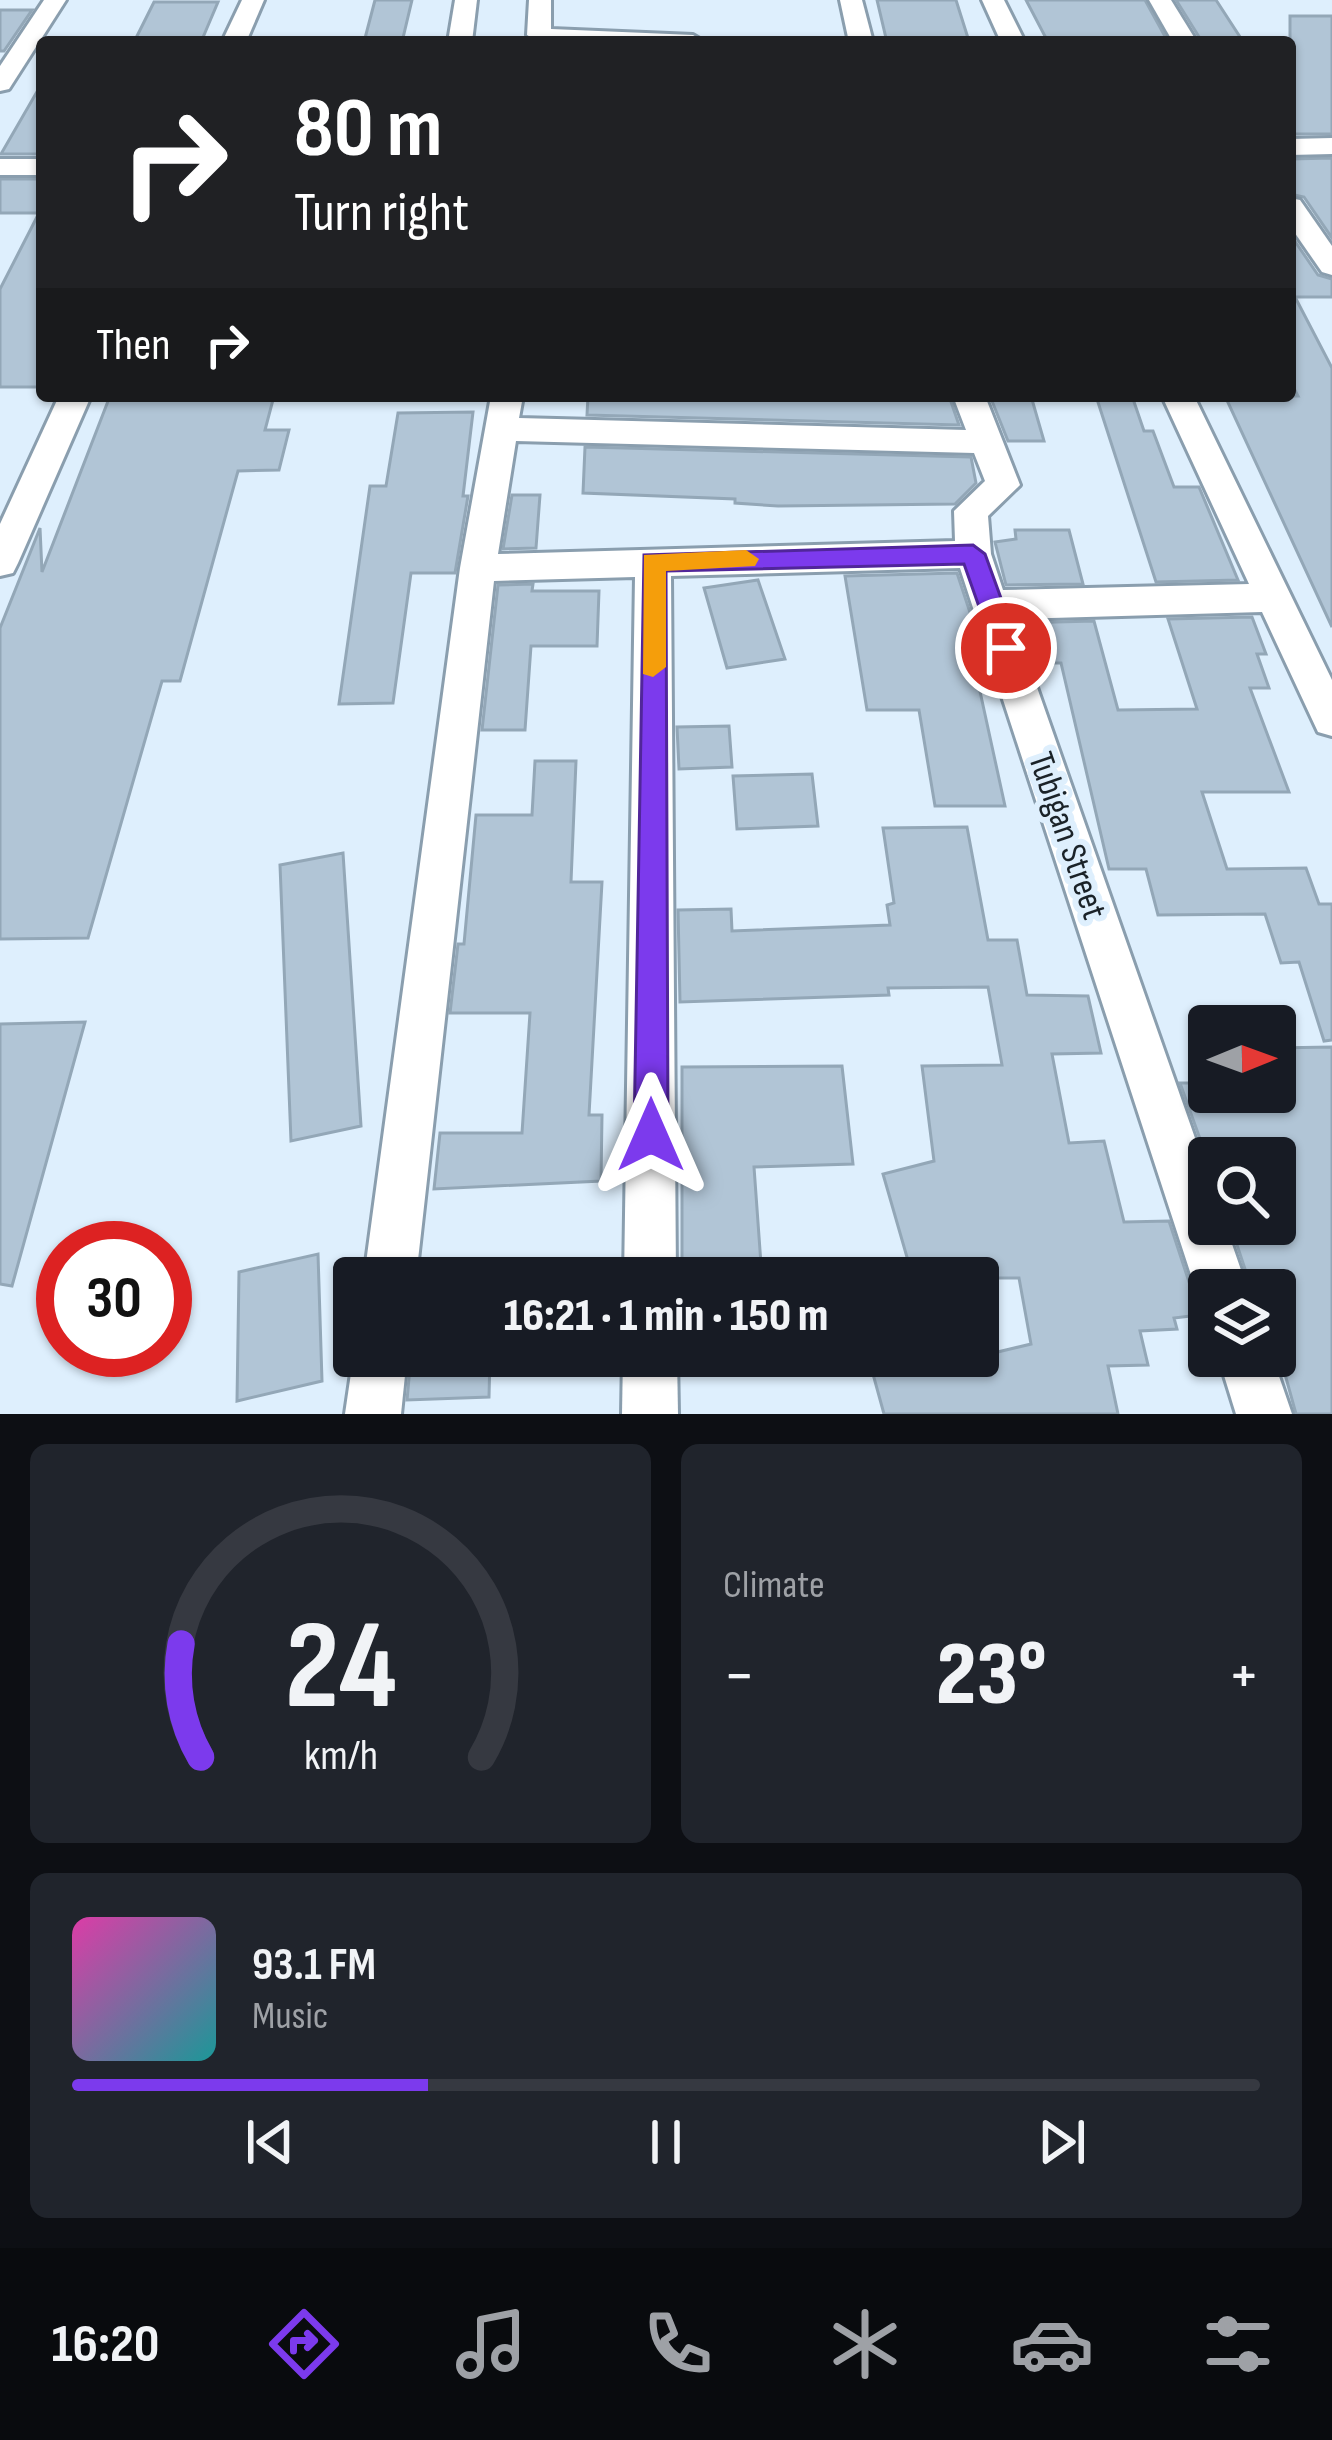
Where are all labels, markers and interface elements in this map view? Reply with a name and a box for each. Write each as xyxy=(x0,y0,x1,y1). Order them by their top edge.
text: 80 m xyxy=(294,79,442,180)
icon: right xyxy=(96,84,252,240)
text: Turn right xyxy=(294,181,469,246)
icon: right xyxy=(194,312,260,378)
text: Then xyxy=(96,318,170,373)
pin xyxy=(955,597,1057,699)
icon: arrive xyxy=(973,615,1039,681)
street label: Tubigan Street xyxy=(1018,747,1115,925)
north arrow xyxy=(1188,1005,1296,1113)
map controls xyxy=(1188,1005,1296,1377)
position arrow xyxy=(588,1072,714,1198)
button: search xyxy=(1188,1137,1296,1245)
speed limit sign: 30 xyxy=(36,1221,192,1377)
button: layers xyxy=(1188,1269,1296,1377)
text: 16:21 · 1 min · 150 m xyxy=(504,1289,828,1344)
text: Climate xyxy=(723,1562,825,1609)
text: 24 xyxy=(284,1594,397,1743)
text: 23° xyxy=(936,1622,1047,1730)
text: − xyxy=(723,1637,755,1716)
text: + xyxy=(1228,1637,1260,1716)
text: km/h xyxy=(303,1729,378,1781)
text: 93.1 FM xyxy=(252,1938,376,1993)
text: Music xyxy=(252,1993,328,2040)
icon: previous xyxy=(237,2109,303,2175)
icon: pause xyxy=(633,2109,699,2175)
icon: next xyxy=(1029,2109,1095,2175)
icon: directions xyxy=(262,2302,346,2386)
icon: music xyxy=(449,2302,533,2386)
icon: phone xyxy=(636,2302,720,2386)
icon: climate xyxy=(823,2302,907,2386)
icon: car xyxy=(1010,2302,1094,2386)
icon: filters xyxy=(1196,2302,1280,2386)
text: 16:20 xyxy=(51,2312,159,2377)

